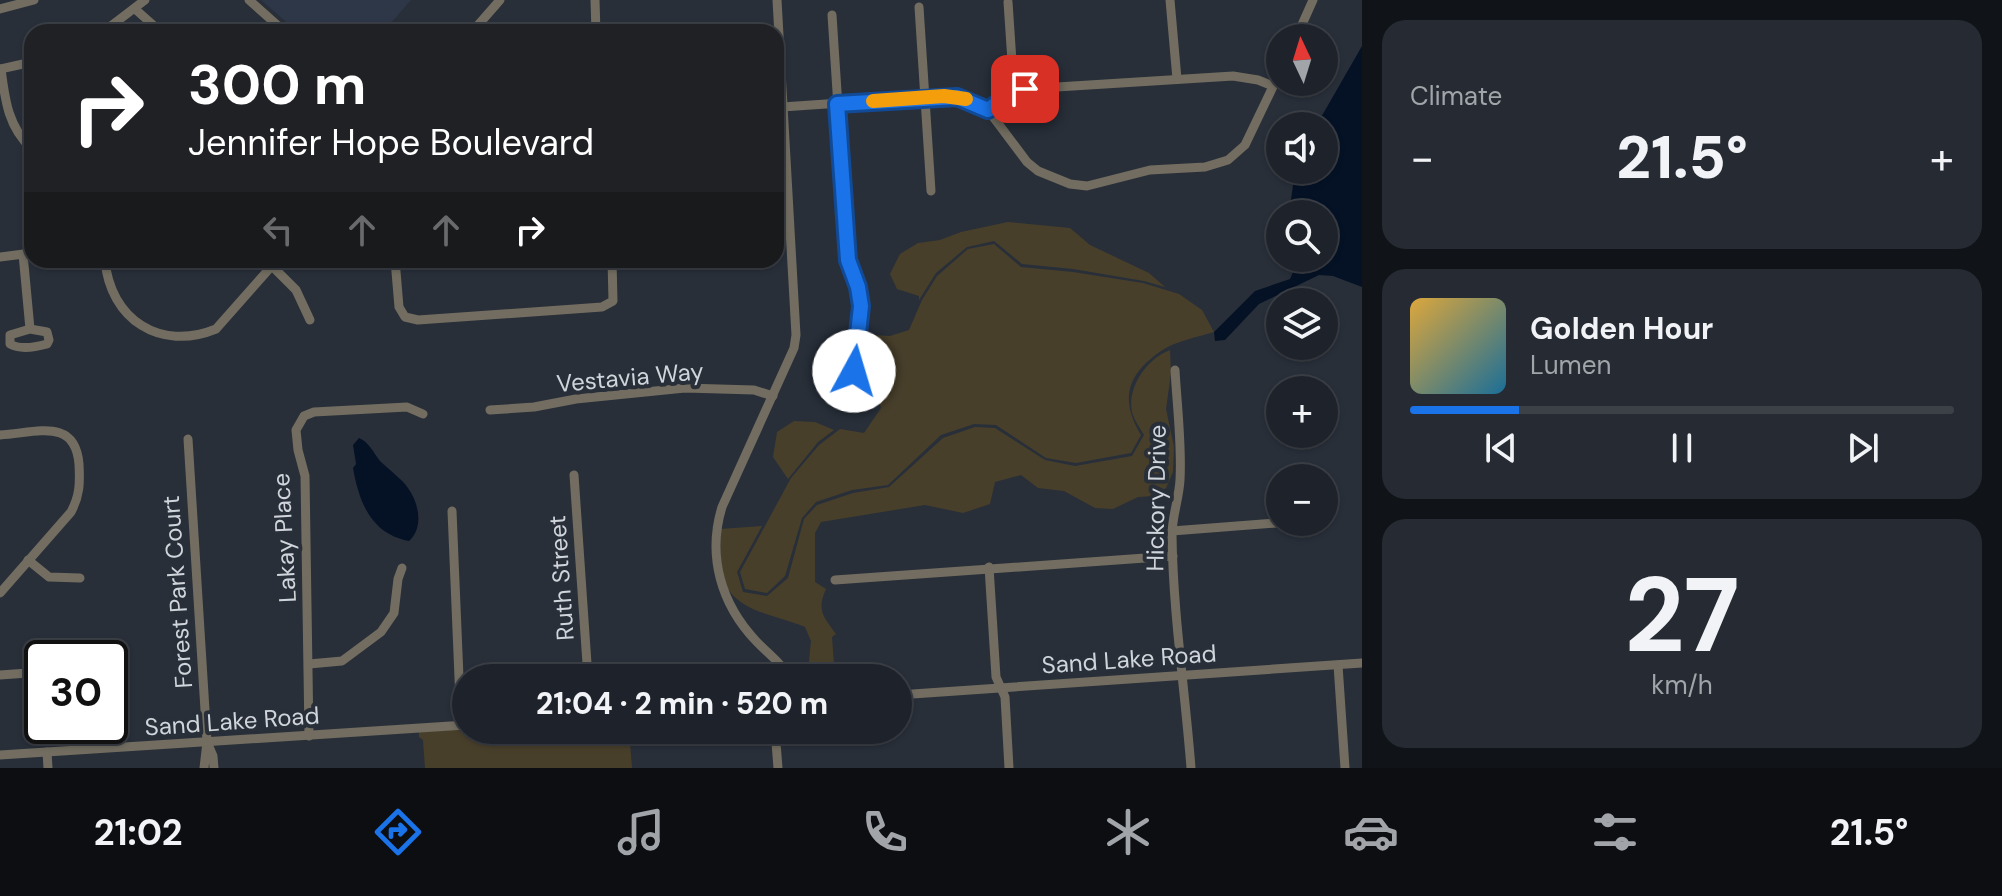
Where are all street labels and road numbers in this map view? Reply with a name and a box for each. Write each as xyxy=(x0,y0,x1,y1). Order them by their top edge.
street label: Vestavia Way xyxy=(555,355,705,399)
street label: Hickory Drive xyxy=(1139,424,1173,572)
street label: Lakay Place xyxy=(265,472,303,604)
street label: Forest Park Court xyxy=(155,495,199,689)
street label: Ruth Street xyxy=(541,514,581,642)
street label: Sand Lake Road xyxy=(1041,637,1217,681)
street label: Sand Lake Road xyxy=(144,699,320,743)

